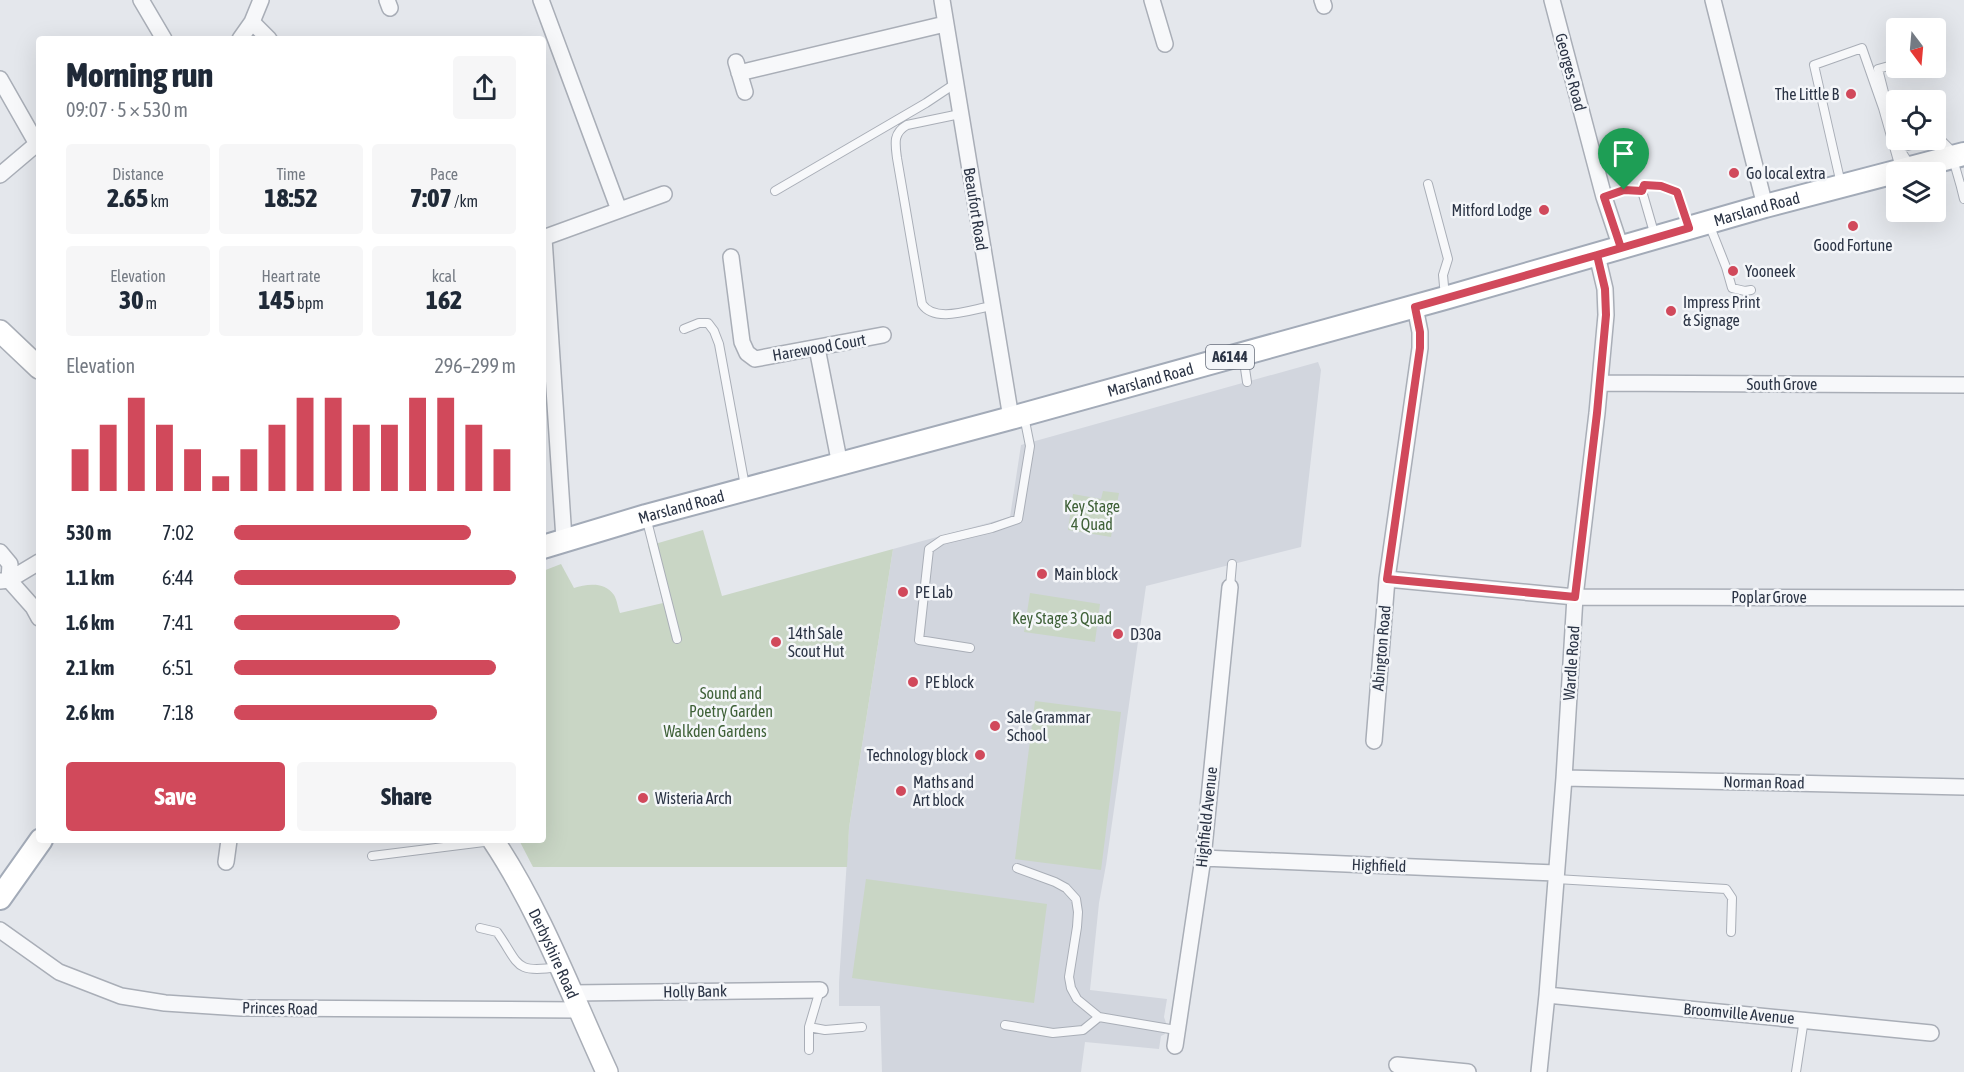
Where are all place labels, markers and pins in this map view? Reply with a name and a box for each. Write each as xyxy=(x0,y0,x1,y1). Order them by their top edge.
place label: The Little B xyxy=(1775,85,1839,103)
marker: The Little B xyxy=(1844,87,1858,101)
pin xyxy=(1598,128,1649,190)
place label: Go local extra xyxy=(1746,164,1826,182)
marker: Go local extra xyxy=(1727,166,1741,180)
place label: Mitford Lodge xyxy=(1451,201,1532,220)
marker: Mitford Lodge xyxy=(1537,203,1551,217)
marker: Good Fortune xyxy=(1846,219,1860,233)
place label: Good Fortune xyxy=(1814,236,1892,254)
place label: Yooneek xyxy=(1745,262,1795,280)
marker: Yooneek xyxy=(1726,264,1740,278)
place label: Impress Print & Signage xyxy=(1683,293,1761,330)
marker: Impress Print & Signage xyxy=(1664,304,1678,318)
place label: Main block xyxy=(1054,565,1118,583)
marker: Main block xyxy=(1035,567,1049,581)
place label: PE Lab xyxy=(915,583,953,601)
marker: PE Lab xyxy=(896,585,910,599)
place label: 14th Sale Scout Hut xyxy=(788,624,845,660)
place label: D30a xyxy=(1130,625,1161,643)
marker: D30a xyxy=(1111,627,1125,641)
marker: 14th Sale Scout Hut xyxy=(769,635,783,649)
place label: PE block xyxy=(925,673,974,691)
marker: PE block xyxy=(906,675,920,689)
place label: Sale Grammar School xyxy=(1007,708,1090,744)
marker: Sale Grammar School xyxy=(988,719,1002,733)
place label: Technology block xyxy=(866,746,968,765)
marker: Technology block xyxy=(973,748,987,762)
place label: Maths and Art block xyxy=(913,773,974,809)
marker: Maths and Art block xyxy=(894,784,908,798)
place label: Wisteria Arch xyxy=(655,789,732,807)
marker: Wisteria Arch xyxy=(636,791,650,805)

